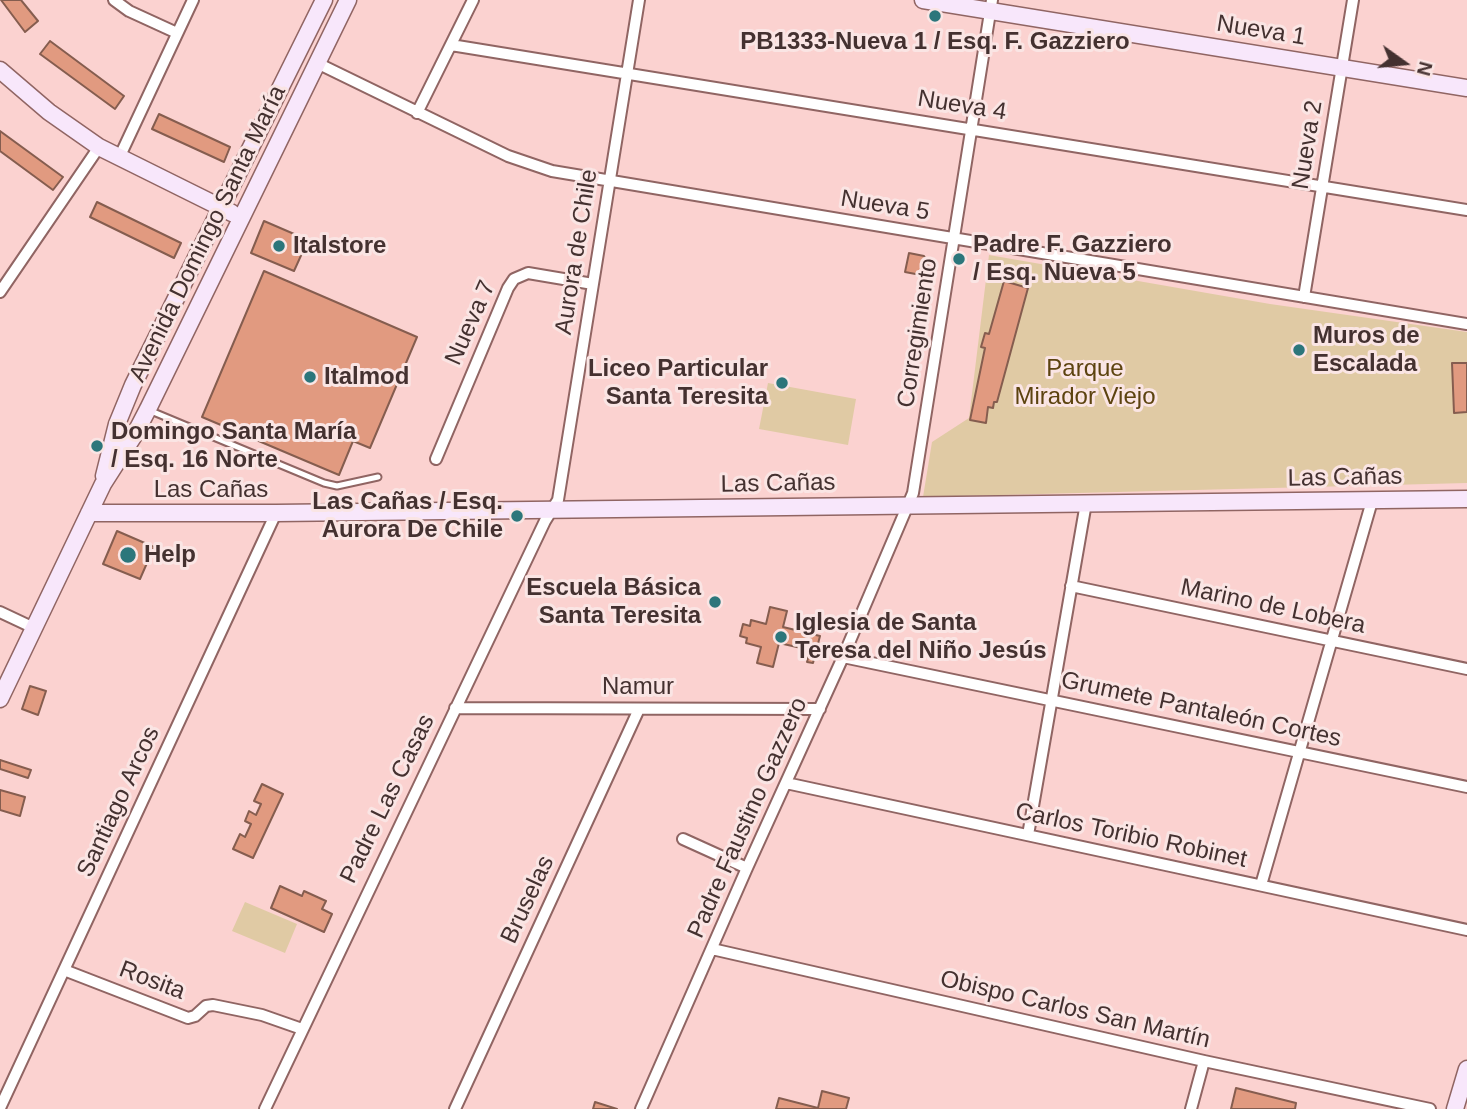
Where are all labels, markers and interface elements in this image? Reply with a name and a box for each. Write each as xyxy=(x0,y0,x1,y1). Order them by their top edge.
marker: PB1333-Nueva 1 / Esq. F. Gazziero xyxy=(927,8,943,24)
street label: Nueva 1 xyxy=(1215,10,1307,52)
place label: PB1333-Nueva 1 / Esq. F. Gazziero xyxy=(740,28,1130,56)
north arrow xyxy=(1369,28,1439,98)
text: N xyxy=(1413,59,1437,78)
street label: Avenida Domingo Santa María xyxy=(124,81,292,387)
street label: Nueva 4 xyxy=(916,85,1008,127)
street label: Nueva 2 xyxy=(1287,99,1329,191)
street label: Aurora de Chile xyxy=(550,167,604,337)
street label: Nueva 5 xyxy=(839,185,931,227)
place label: Padre F. Gazziero / Esq. Nueva 5 xyxy=(973,231,1172,287)
place label: Italstore xyxy=(293,232,386,260)
marker: Italstore xyxy=(271,238,287,254)
marker: Padre F. Gazziero / Esq. Nueva 5 xyxy=(951,251,967,267)
street label: Corregimiento xyxy=(892,256,944,410)
street label: Nueva 7 xyxy=(440,276,502,370)
place label: Muros de Escalada xyxy=(1313,322,1420,378)
marker: Muros de Escalada xyxy=(1291,342,1307,358)
place label: Liceo Particular Santa Teresita xyxy=(588,355,768,411)
park label: Parque Mirador Viejo xyxy=(1015,355,1155,411)
place label: Italmod xyxy=(324,363,409,391)
marker: Italmod xyxy=(302,369,318,385)
marker: Liceo Particular Santa Teresita xyxy=(774,375,790,391)
place label: Domingo Santa María / Esq. 16 Norte xyxy=(111,418,356,474)
marker: Domingo Santa María / Esq. 16 Norte xyxy=(89,438,105,454)
street label: Las Cañas xyxy=(1287,463,1403,493)
street label: Las Cañas xyxy=(720,469,836,499)
street label: Las Cañas xyxy=(154,476,268,504)
place label: Las Cañas / Esq. Aurora De Chile xyxy=(312,488,503,544)
marker: Las Cañas / Esq. Aurora De Chile xyxy=(509,508,525,524)
place label: Help xyxy=(144,541,196,569)
marker: Help xyxy=(118,545,138,565)
street label: Marino de Lobera xyxy=(1178,573,1368,641)
place label: Escuela Básica Santa Teresita xyxy=(526,574,701,630)
marker: Escuela Básica Santa Teresita xyxy=(707,594,723,610)
place label: Iglesia de Santa Teresa del Niño Jesús xyxy=(795,609,1047,665)
marker: Iglesia de Santa Teresa del Niño Jesús xyxy=(773,629,789,645)
street label: Grumete Pantaleón Cortes xyxy=(1058,666,1344,754)
street label: Namur xyxy=(602,673,674,701)
street label: Padre Faustino Gazzero xyxy=(682,693,814,943)
street label: Padre Las Casas xyxy=(335,710,441,888)
street label: Santiago Arcos xyxy=(72,722,166,882)
street label: Carlos Toribio Robinet xyxy=(1013,797,1249,875)
street label: Bruselas xyxy=(495,852,561,948)
street label: Rosita xyxy=(115,955,189,1007)
street label: Obispo Carlos San Martín xyxy=(937,965,1213,1055)

